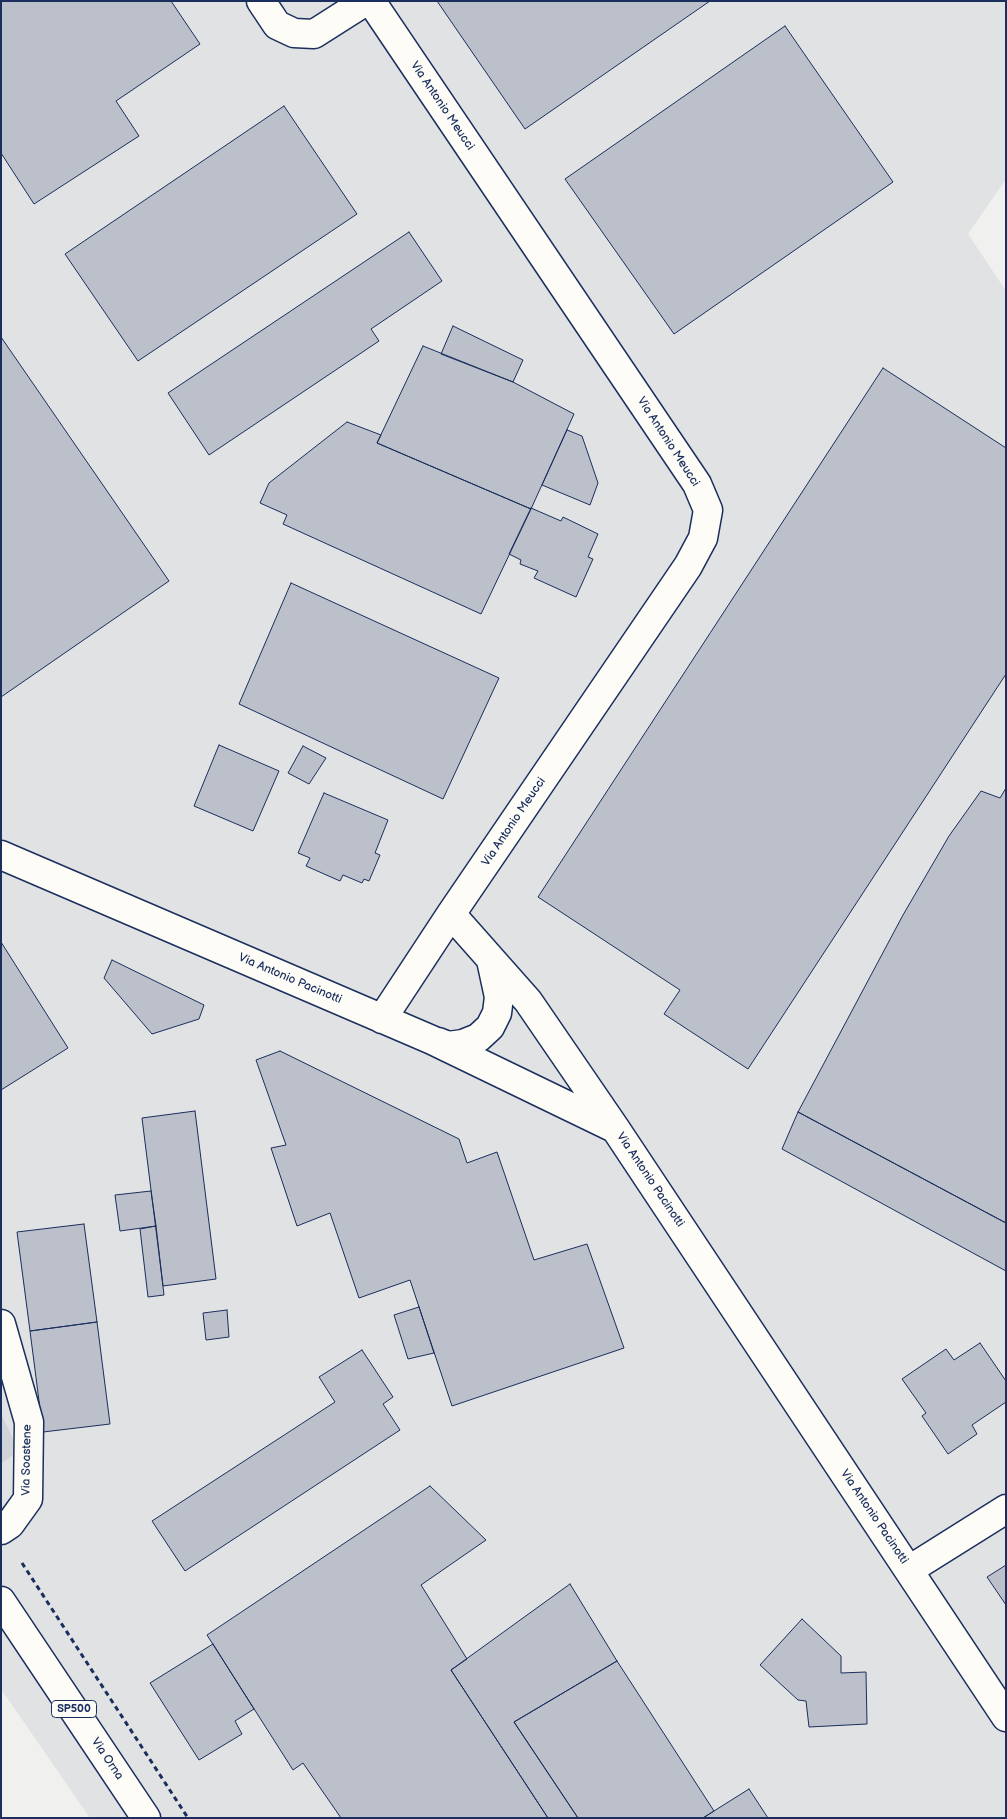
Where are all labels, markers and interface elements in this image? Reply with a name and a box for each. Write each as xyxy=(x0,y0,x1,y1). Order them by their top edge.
street label: Via Antonio Meucci xyxy=(407,59,477,153)
street label: Via Antonio Meucci xyxy=(634,395,702,489)
street label: Via Antonio Meucci xyxy=(479,775,549,869)
street label: Via Antonio Pacinotti xyxy=(236,951,344,1007)
street label: Via Antonio Pacinotti xyxy=(613,1130,687,1230)
street label: Via Soastene xyxy=(19,1424,35,1496)
street label: Via Antonio Pacinotti xyxy=(837,1467,911,1567)
road number: SP500 xyxy=(52,1700,96,1718)
street label: Via Orna xyxy=(88,1735,126,1783)

